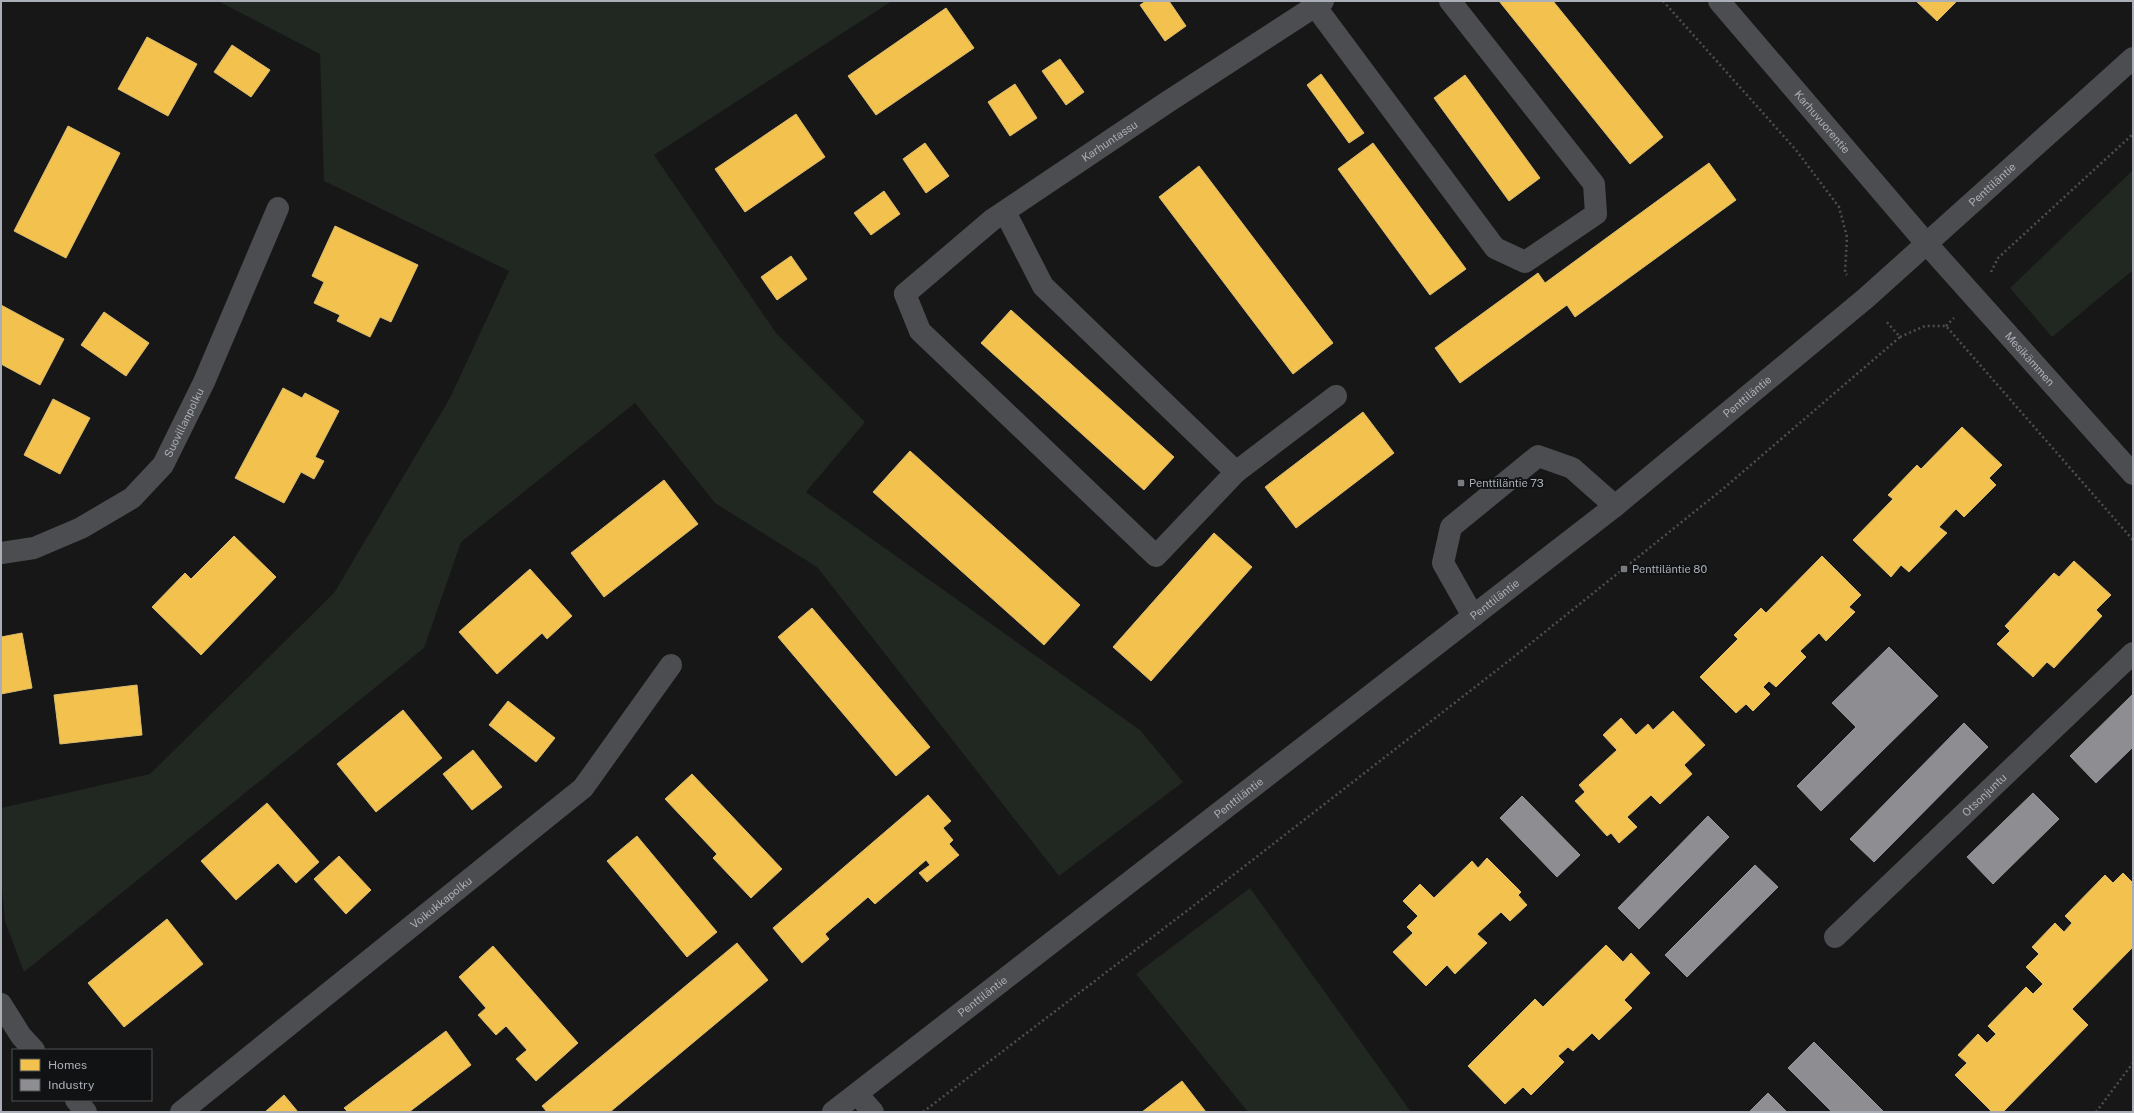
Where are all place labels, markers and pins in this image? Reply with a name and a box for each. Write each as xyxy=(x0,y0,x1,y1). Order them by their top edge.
place label: Penttiläntie 73 xyxy=(1469,477,1544,489)
marker: Penttiläntie 73 xyxy=(1456,478,1466,488)
place label: Penttiläntie 80 xyxy=(1632,563,1707,575)
marker: Penttiläntie 80 xyxy=(1619,564,1629,574)

